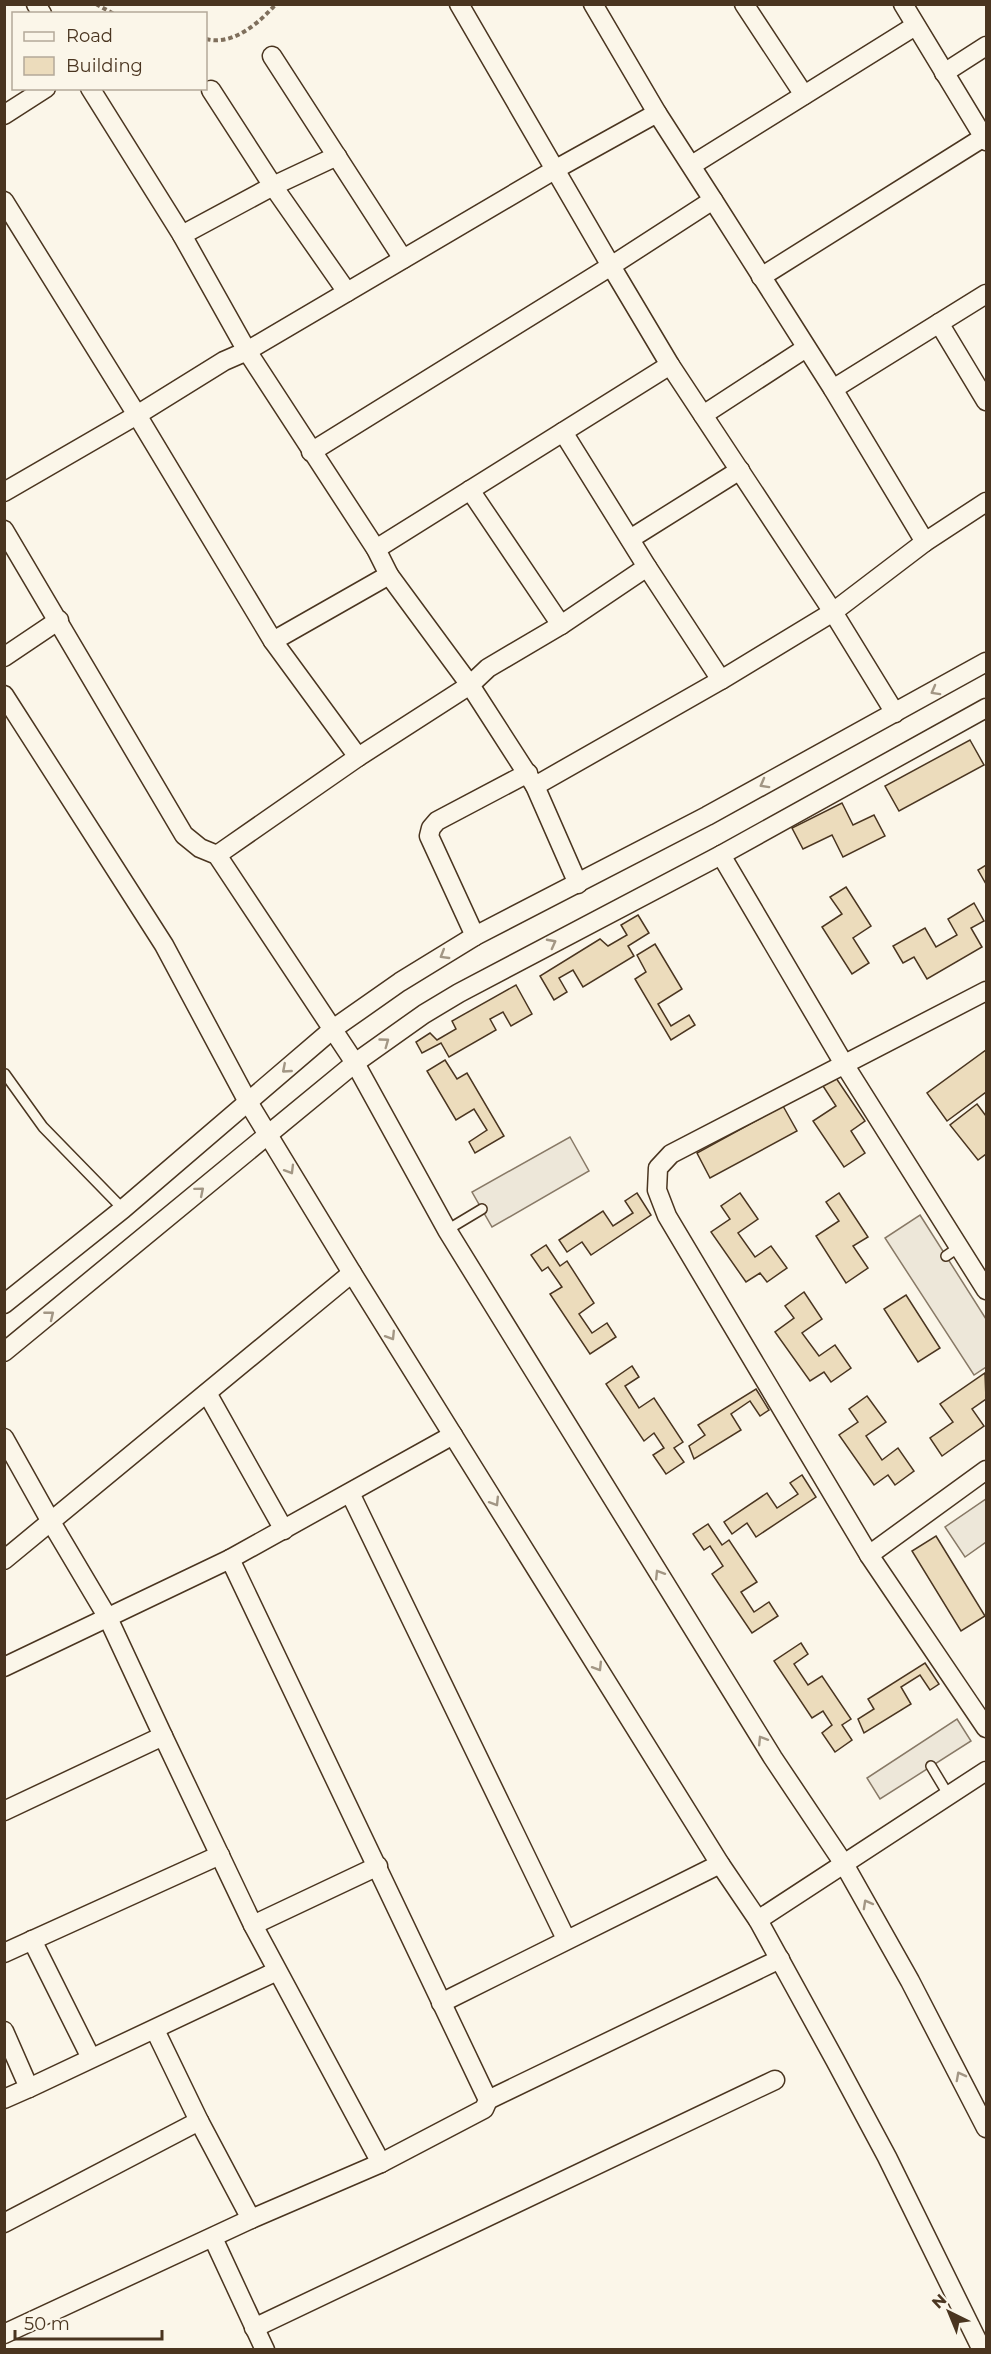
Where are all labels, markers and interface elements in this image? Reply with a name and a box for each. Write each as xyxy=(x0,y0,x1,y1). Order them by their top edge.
legend xyxy=(12,12,207,90)
text: Road xyxy=(66,25,113,47)
text: Building xyxy=(66,55,143,77)
one-way arrow xyxy=(931,684,941,695)
one-way arrow xyxy=(760,777,770,788)
one-way arrow xyxy=(546,939,557,950)
one-way arrow xyxy=(440,948,450,959)
one-way arrow xyxy=(378,1038,389,1049)
one-way arrow xyxy=(282,1062,293,1073)
one-way arrow xyxy=(283,1164,294,1174)
one-way arrow xyxy=(193,1187,204,1198)
one-way arrow xyxy=(43,1311,54,1322)
one-way arrow xyxy=(384,1330,396,1340)
one-way arrow xyxy=(487,1496,499,1506)
one-way arrow xyxy=(655,1570,667,1580)
one-way arrow xyxy=(590,1661,602,1671)
one-way arrow xyxy=(757,1736,769,1746)
one-way arrow xyxy=(863,1900,874,1911)
one-way arrow xyxy=(956,2072,967,2082)
north arrow xyxy=(919,2282,979,2342)
text: N xyxy=(928,2290,950,2313)
scale bar xyxy=(15,2303,162,2341)
text: 50 m xyxy=(24,2313,70,2335)

